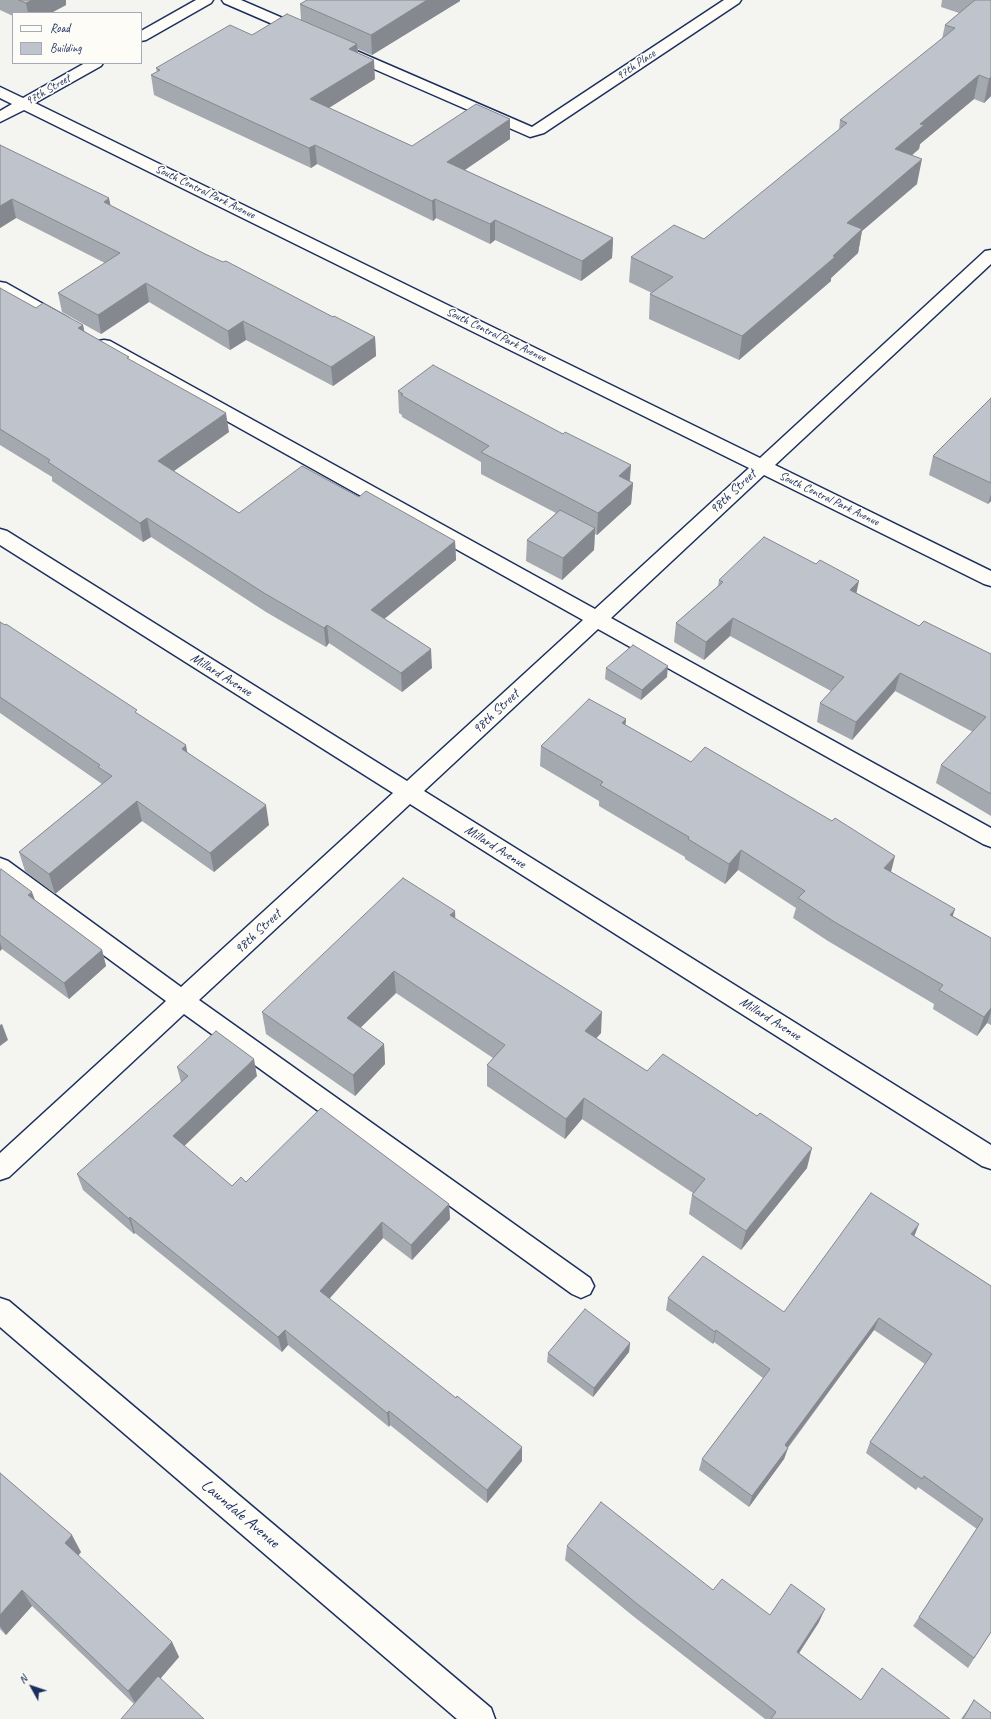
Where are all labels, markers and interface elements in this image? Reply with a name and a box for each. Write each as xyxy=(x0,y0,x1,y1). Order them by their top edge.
legend xyxy=(12,12,142,64)
text: Road xyxy=(50,20,70,36)
text: Building xyxy=(50,40,82,56)
street label: 97th Place xyxy=(614,47,658,83)
street label: 97th Street xyxy=(23,71,73,109)
street label: South Central Park Avenue xyxy=(153,162,257,222)
street label: South Central Park Avenue xyxy=(444,305,548,365)
street label: 98th Street xyxy=(706,466,760,518)
street label: South Central Park Avenue xyxy=(777,469,881,529)
street label: Millard Avenue xyxy=(187,650,255,700)
street label: 98th Street xyxy=(469,686,523,738)
street label: Millard Avenue xyxy=(461,822,529,872)
street label: 98th Street xyxy=(231,906,285,958)
street label: Millard Avenue xyxy=(736,994,804,1044)
street label: Lawndale Avenue xyxy=(197,1475,283,1553)
north arrow xyxy=(12,1667,52,1707)
text: N xyxy=(15,1672,30,1686)

